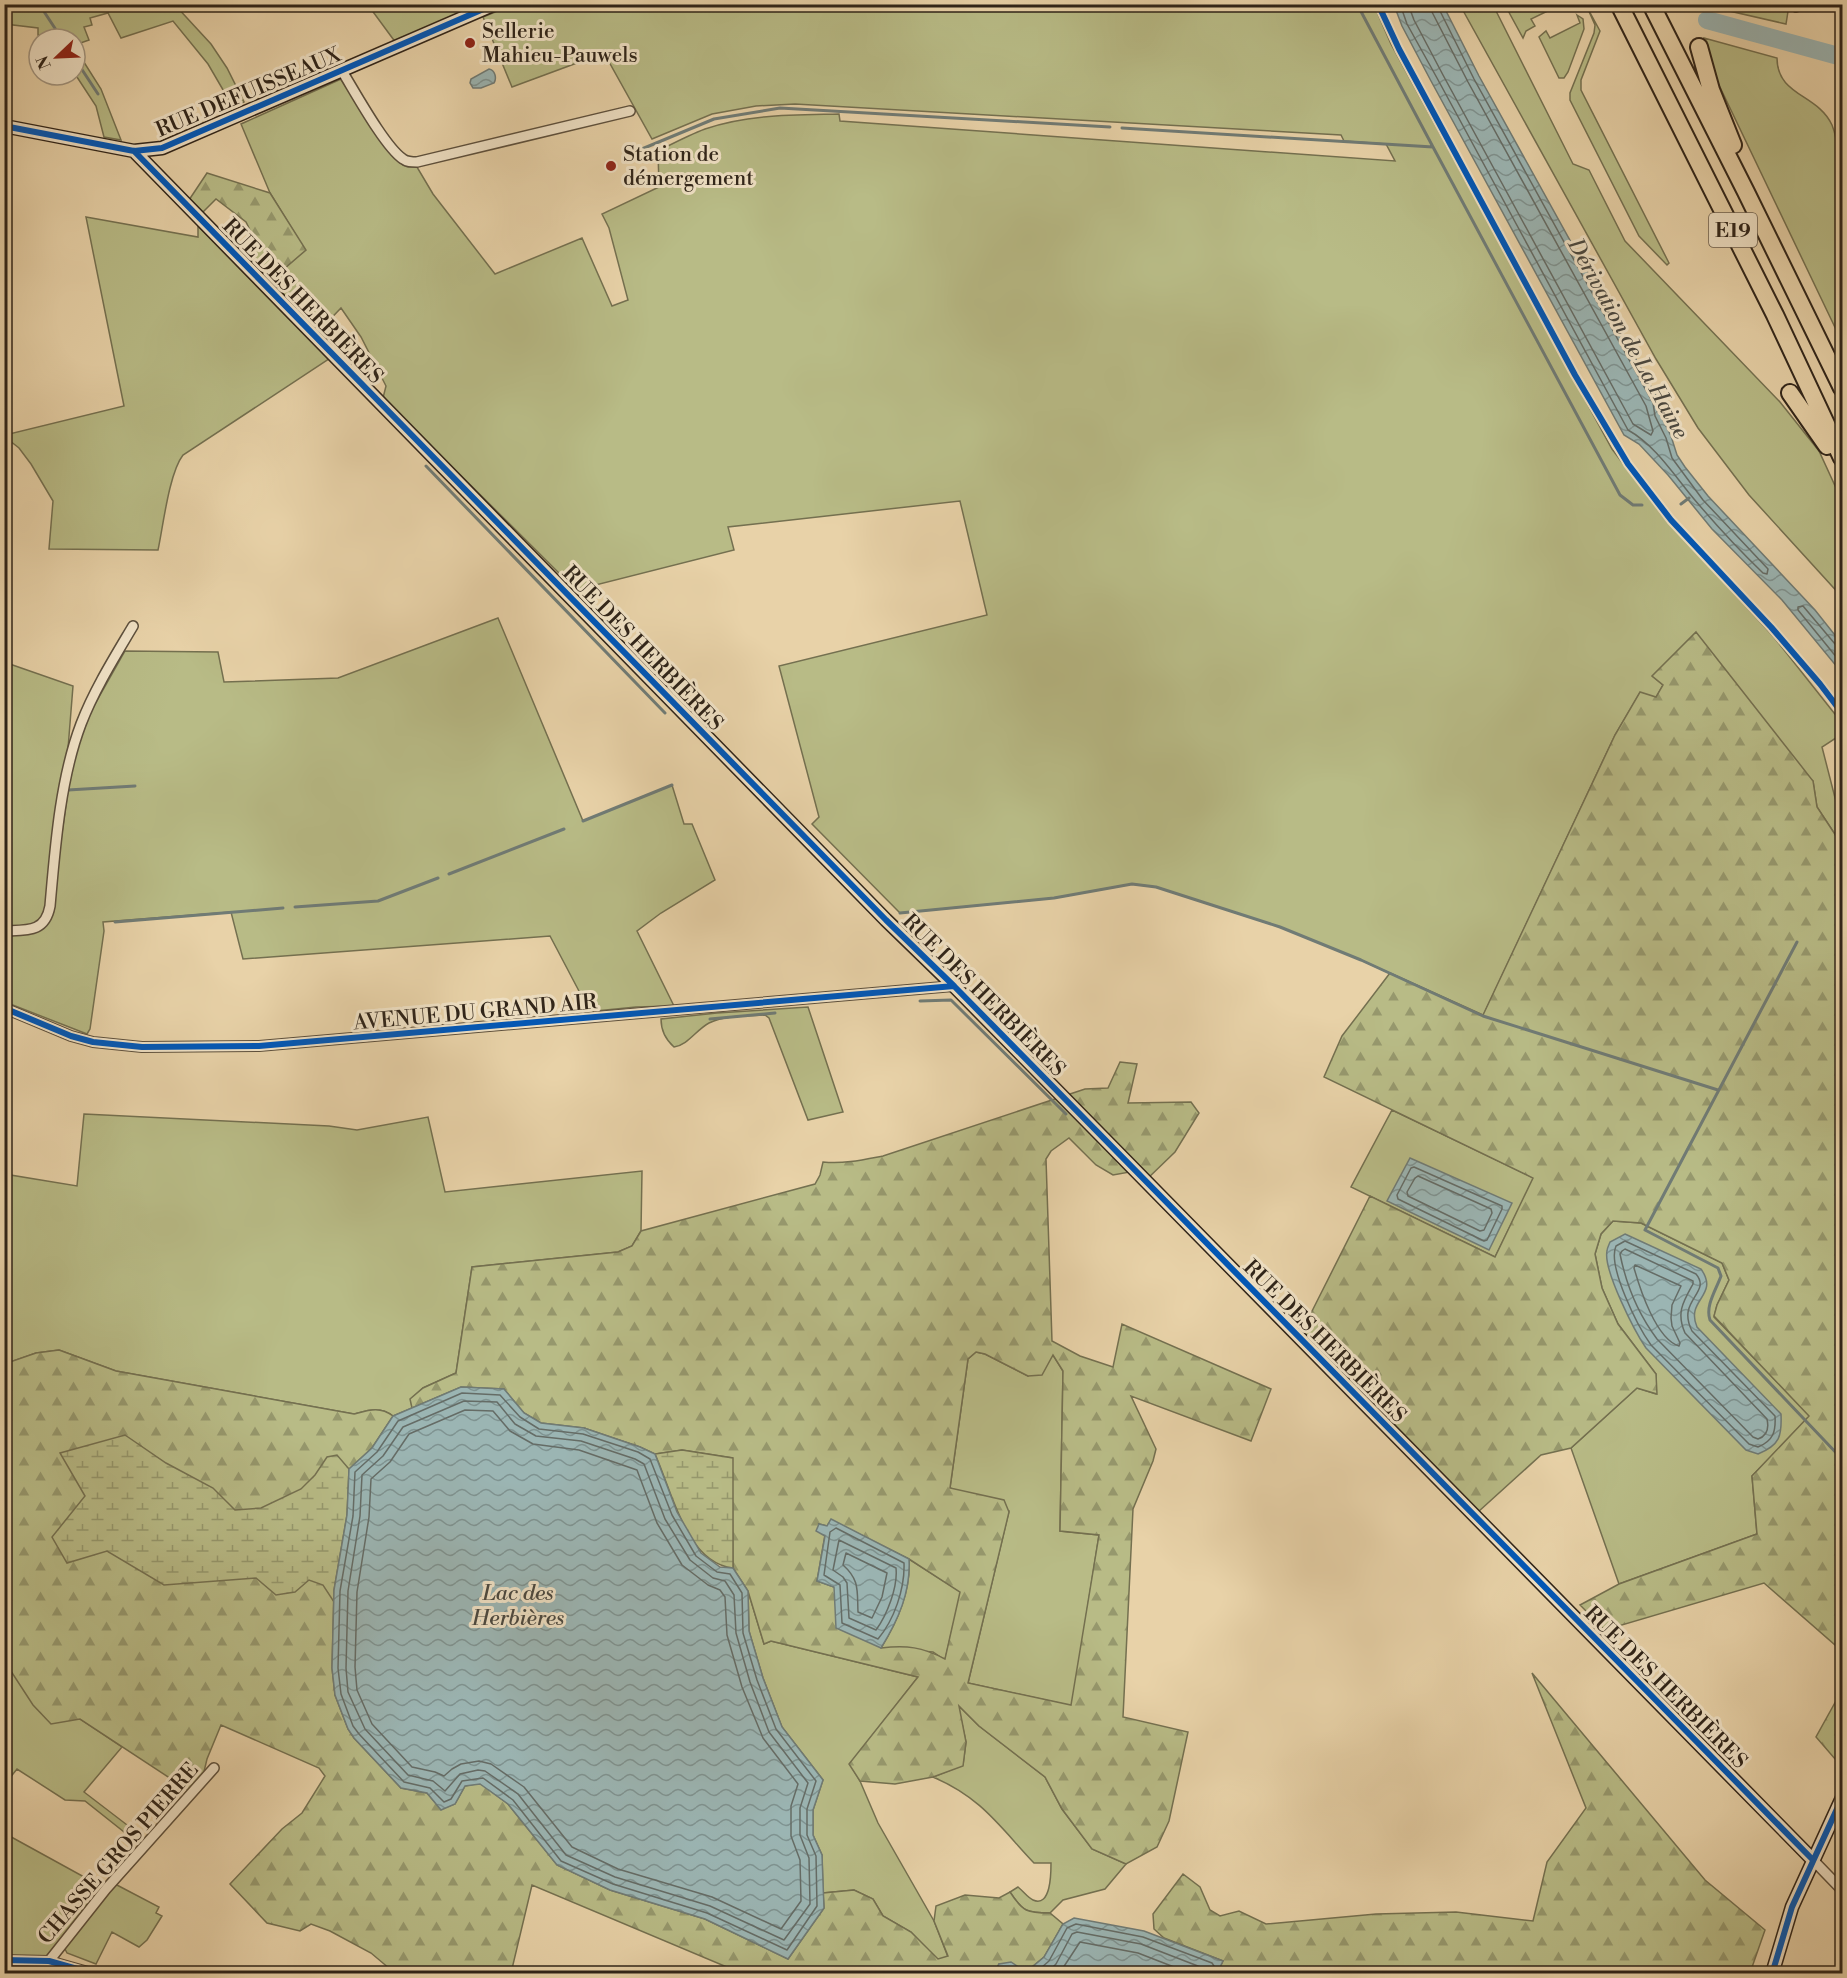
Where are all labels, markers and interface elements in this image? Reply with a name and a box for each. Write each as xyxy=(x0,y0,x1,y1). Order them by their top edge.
place label: Sellerie Mahieu-Pauwels xyxy=(482,19,638,69)
north arrow xyxy=(27,27,87,87)
marker: Sellerie Mahieu-Pauwels xyxy=(463,36,477,50)
street label: RUE DEFUISSEAUX xyxy=(152,42,346,144)
text: N xyxy=(32,52,56,72)
place label: Station de démergement xyxy=(623,142,754,192)
marker: Station de démergement xyxy=(604,159,618,173)
street label: RUE DES HERBIÈRES xyxy=(216,212,390,390)
road number: E19 xyxy=(1709,213,1757,247)
water label: Dérivation de La Haine xyxy=(1561,233,1694,444)
street label: RUE DES HERBIÈRES xyxy=(556,559,730,737)
street label: RUE DES HERBIÈRES xyxy=(896,907,1072,1083)
street label: AVENUE DU GRAND AIR xyxy=(351,989,598,1037)
street label: RUE DES HERBIÈRES xyxy=(1237,1253,1413,1429)
water label: Lac des Herbières xyxy=(471,1580,564,1632)
street label: RUE DES HERBIÈRES xyxy=(1578,1599,1754,1775)
street label: CHASSE GROS PIERRE xyxy=(33,1758,205,1950)

